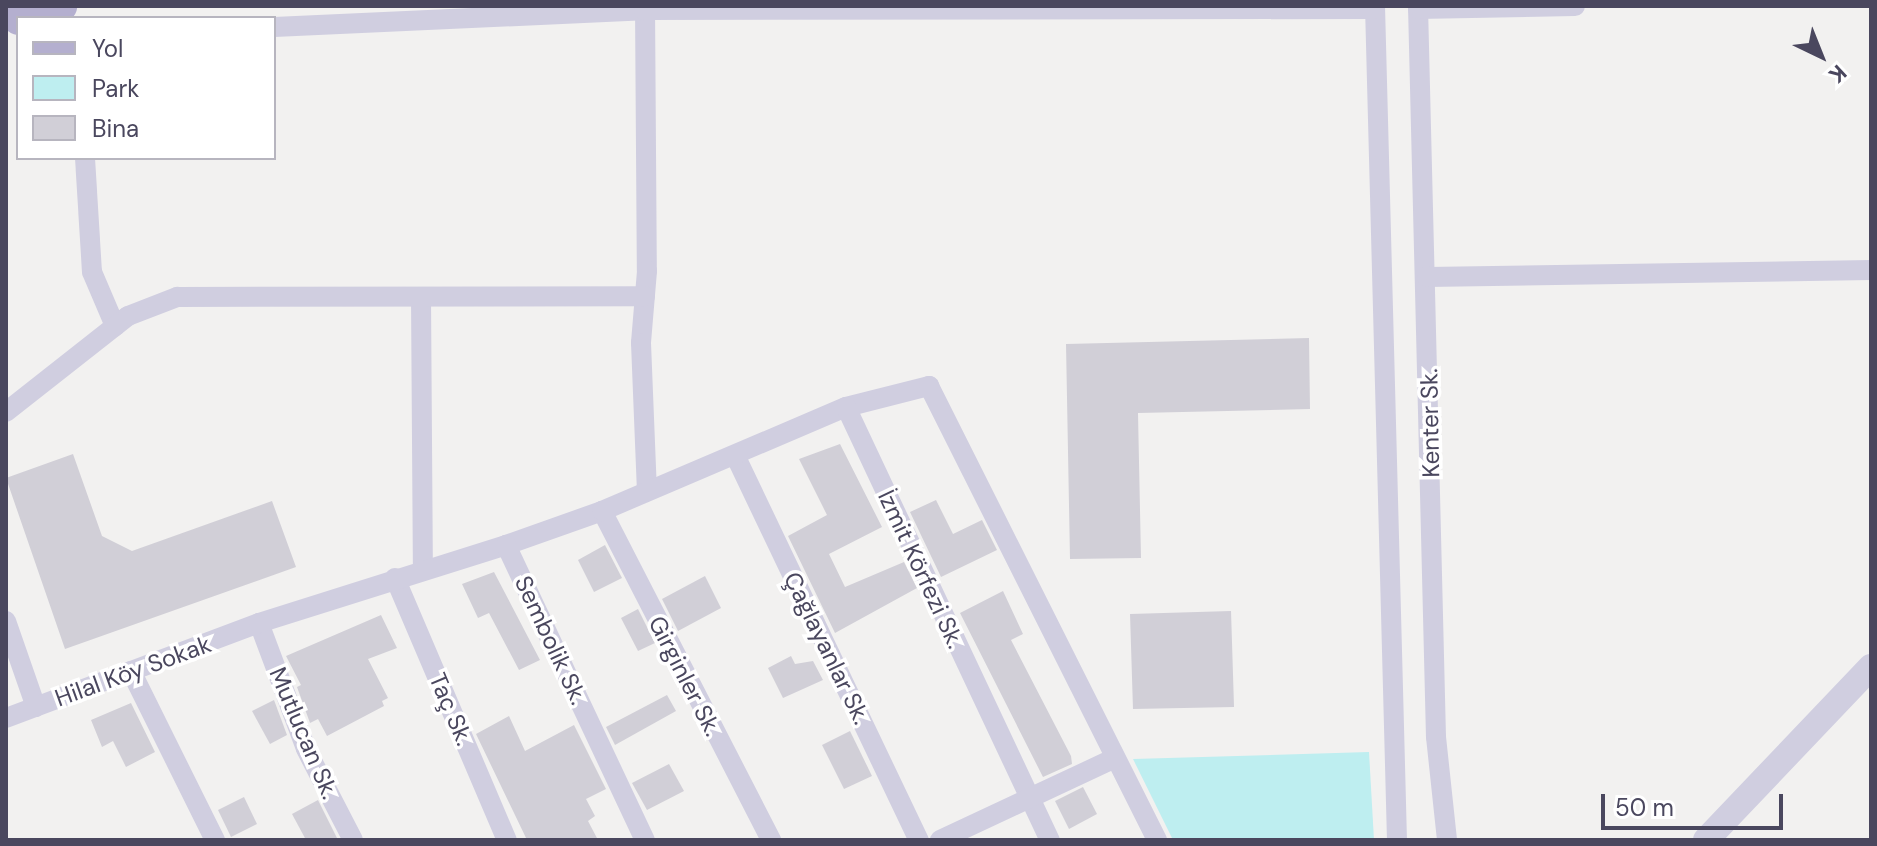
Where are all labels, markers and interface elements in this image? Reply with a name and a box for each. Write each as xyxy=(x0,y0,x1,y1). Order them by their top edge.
legend xyxy=(16,16,276,160)
north arrow xyxy=(1781,16,1861,96)
text: Yol xyxy=(92,33,123,64)
text: K xyxy=(1823,58,1853,89)
text: Park xyxy=(92,73,139,104)
text: Bina xyxy=(92,113,139,144)
street label: Kenter Sk. xyxy=(1415,368,1445,478)
street label: İzmit Körfezi Sk. xyxy=(872,485,970,653)
street label: Çağlayanlar Sk. xyxy=(778,567,876,729)
street label: Sembolik Sk. xyxy=(509,571,593,709)
street label: Girginler Sk. xyxy=(643,611,727,741)
street label: Hilal Köy Sokak xyxy=(51,629,215,713)
street label: Mutlucan Sk. xyxy=(263,663,345,803)
street label: Taç Sk. xyxy=(423,669,479,749)
scale bar xyxy=(1605,778,1787,828)
text: 50 m xyxy=(1615,792,1674,823)

